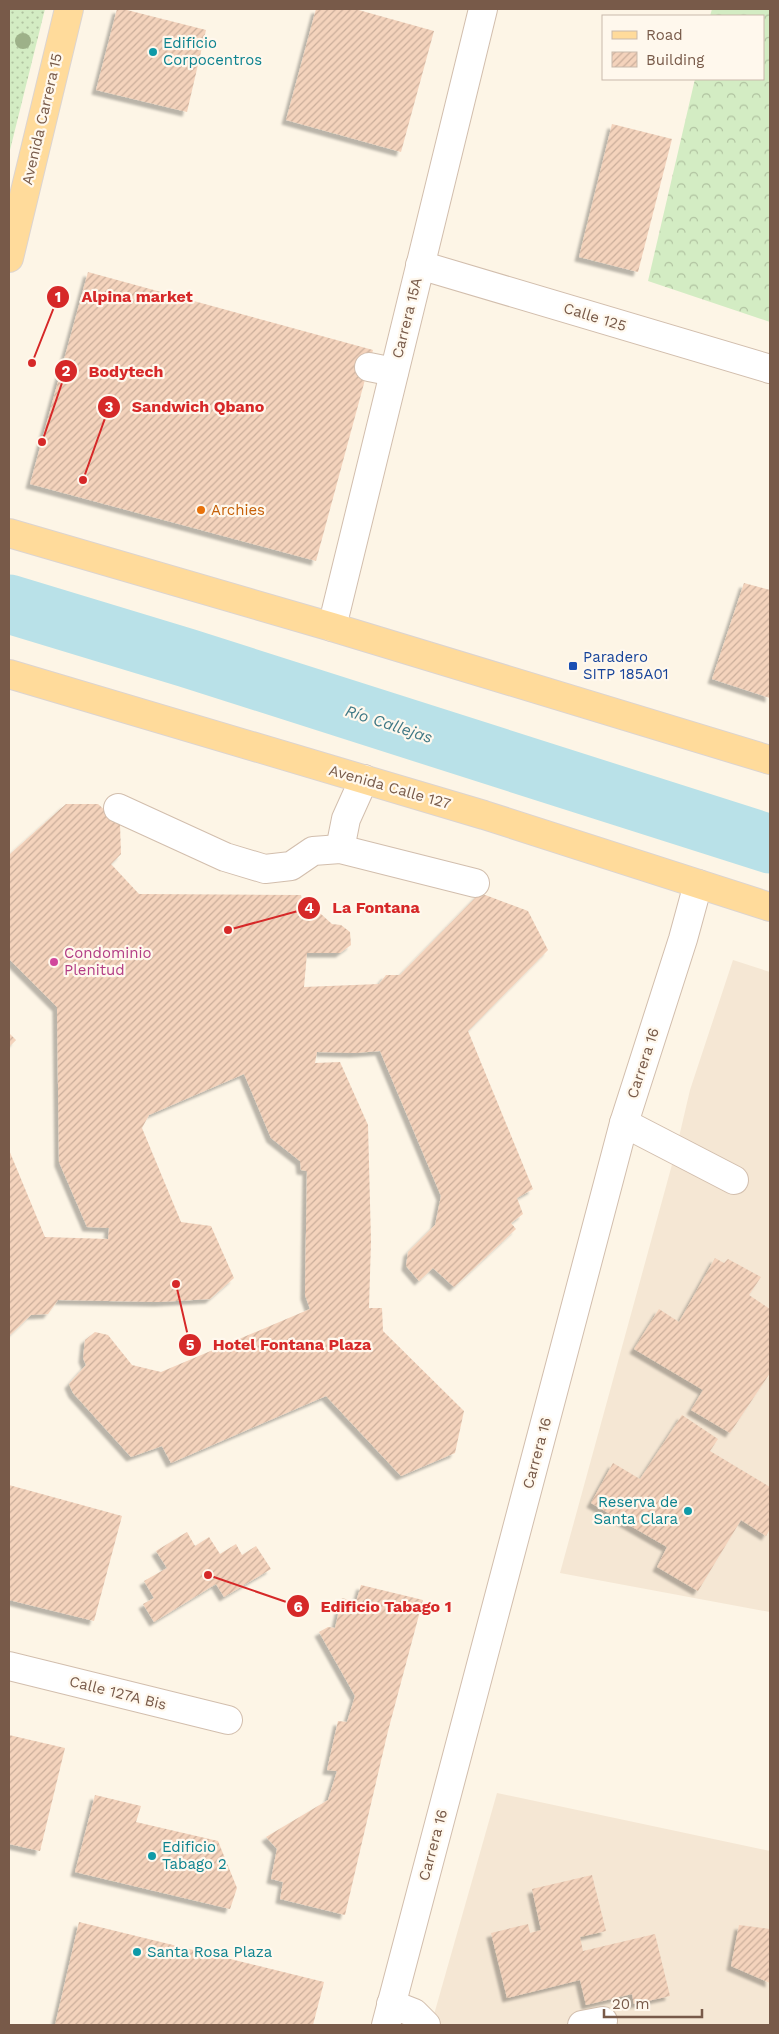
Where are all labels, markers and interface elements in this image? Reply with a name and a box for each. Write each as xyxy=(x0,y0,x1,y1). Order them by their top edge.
legend xyxy=(602,15,764,80)
text: Road xyxy=(646,26,683,44)
place label: Edificio Corpocentros xyxy=(163,34,262,69)
marker: Edificio Corpocentros xyxy=(147,46,159,58)
street label: Avenida Carrera 15 xyxy=(18,51,66,187)
text: Building xyxy=(646,51,704,69)
street label: Carrera 15A xyxy=(388,276,426,360)
callout: Alpina market xyxy=(46,281,202,312)
text: Alpina market xyxy=(81,287,193,306)
text: 1 xyxy=(55,288,61,306)
street label: Calle 125 xyxy=(561,299,629,335)
callout: Bodytech xyxy=(54,356,174,387)
text: 2 xyxy=(62,362,71,380)
text: Bodytech xyxy=(89,362,163,381)
callout: Sandwich Qbano xyxy=(97,391,275,422)
text: Sandwich Qbano xyxy=(132,397,265,416)
text: 3 xyxy=(105,398,114,416)
place label: Archies xyxy=(211,501,265,519)
marker: Archies xyxy=(195,504,207,516)
place label: Paradero SITP 185A01 xyxy=(583,648,669,683)
marker: Paradero SITP 185A01 xyxy=(567,660,579,672)
water label: Río Callejas xyxy=(343,701,435,747)
street label: Avenida Calle 127 xyxy=(327,761,453,813)
callout: La Fontana xyxy=(297,892,429,923)
text: La Fontana xyxy=(332,898,420,917)
text: 4 xyxy=(304,899,314,917)
place label: Condominio Plenitud xyxy=(64,944,152,979)
marker: Condominio Plenitud xyxy=(48,956,60,968)
street label: Carrera 16 xyxy=(623,1025,663,1101)
callout: Hotel Fontana Plaza xyxy=(177,1329,381,1360)
text: Hotel Fontana Plaza xyxy=(213,1335,372,1354)
text: 5 xyxy=(186,1336,195,1354)
street label: Carrera 16 xyxy=(519,1415,555,1491)
place label: Reserva de Santa Clara xyxy=(594,1493,679,1528)
marker: Reserva de Santa Clara xyxy=(682,1505,694,1517)
callout: Edificio Tabago 1 xyxy=(285,1591,462,1622)
text: Edificio Tabago 1 xyxy=(320,1597,452,1616)
text: 6 xyxy=(293,1598,303,1616)
street label: Calle 127A Bis xyxy=(68,1672,169,1714)
street label: Carrera 16 xyxy=(415,1807,451,1883)
place label: Edificio Tabago 2 xyxy=(162,1838,227,1873)
marker: Edificio Tabago 2 xyxy=(146,1850,158,1862)
place label: Santa Rosa Plaza xyxy=(147,1943,273,1961)
marker: Santa Rosa Plaza xyxy=(131,1946,143,1958)
scale bar xyxy=(604,1986,702,2018)
text: 20 m xyxy=(612,1995,650,2013)

